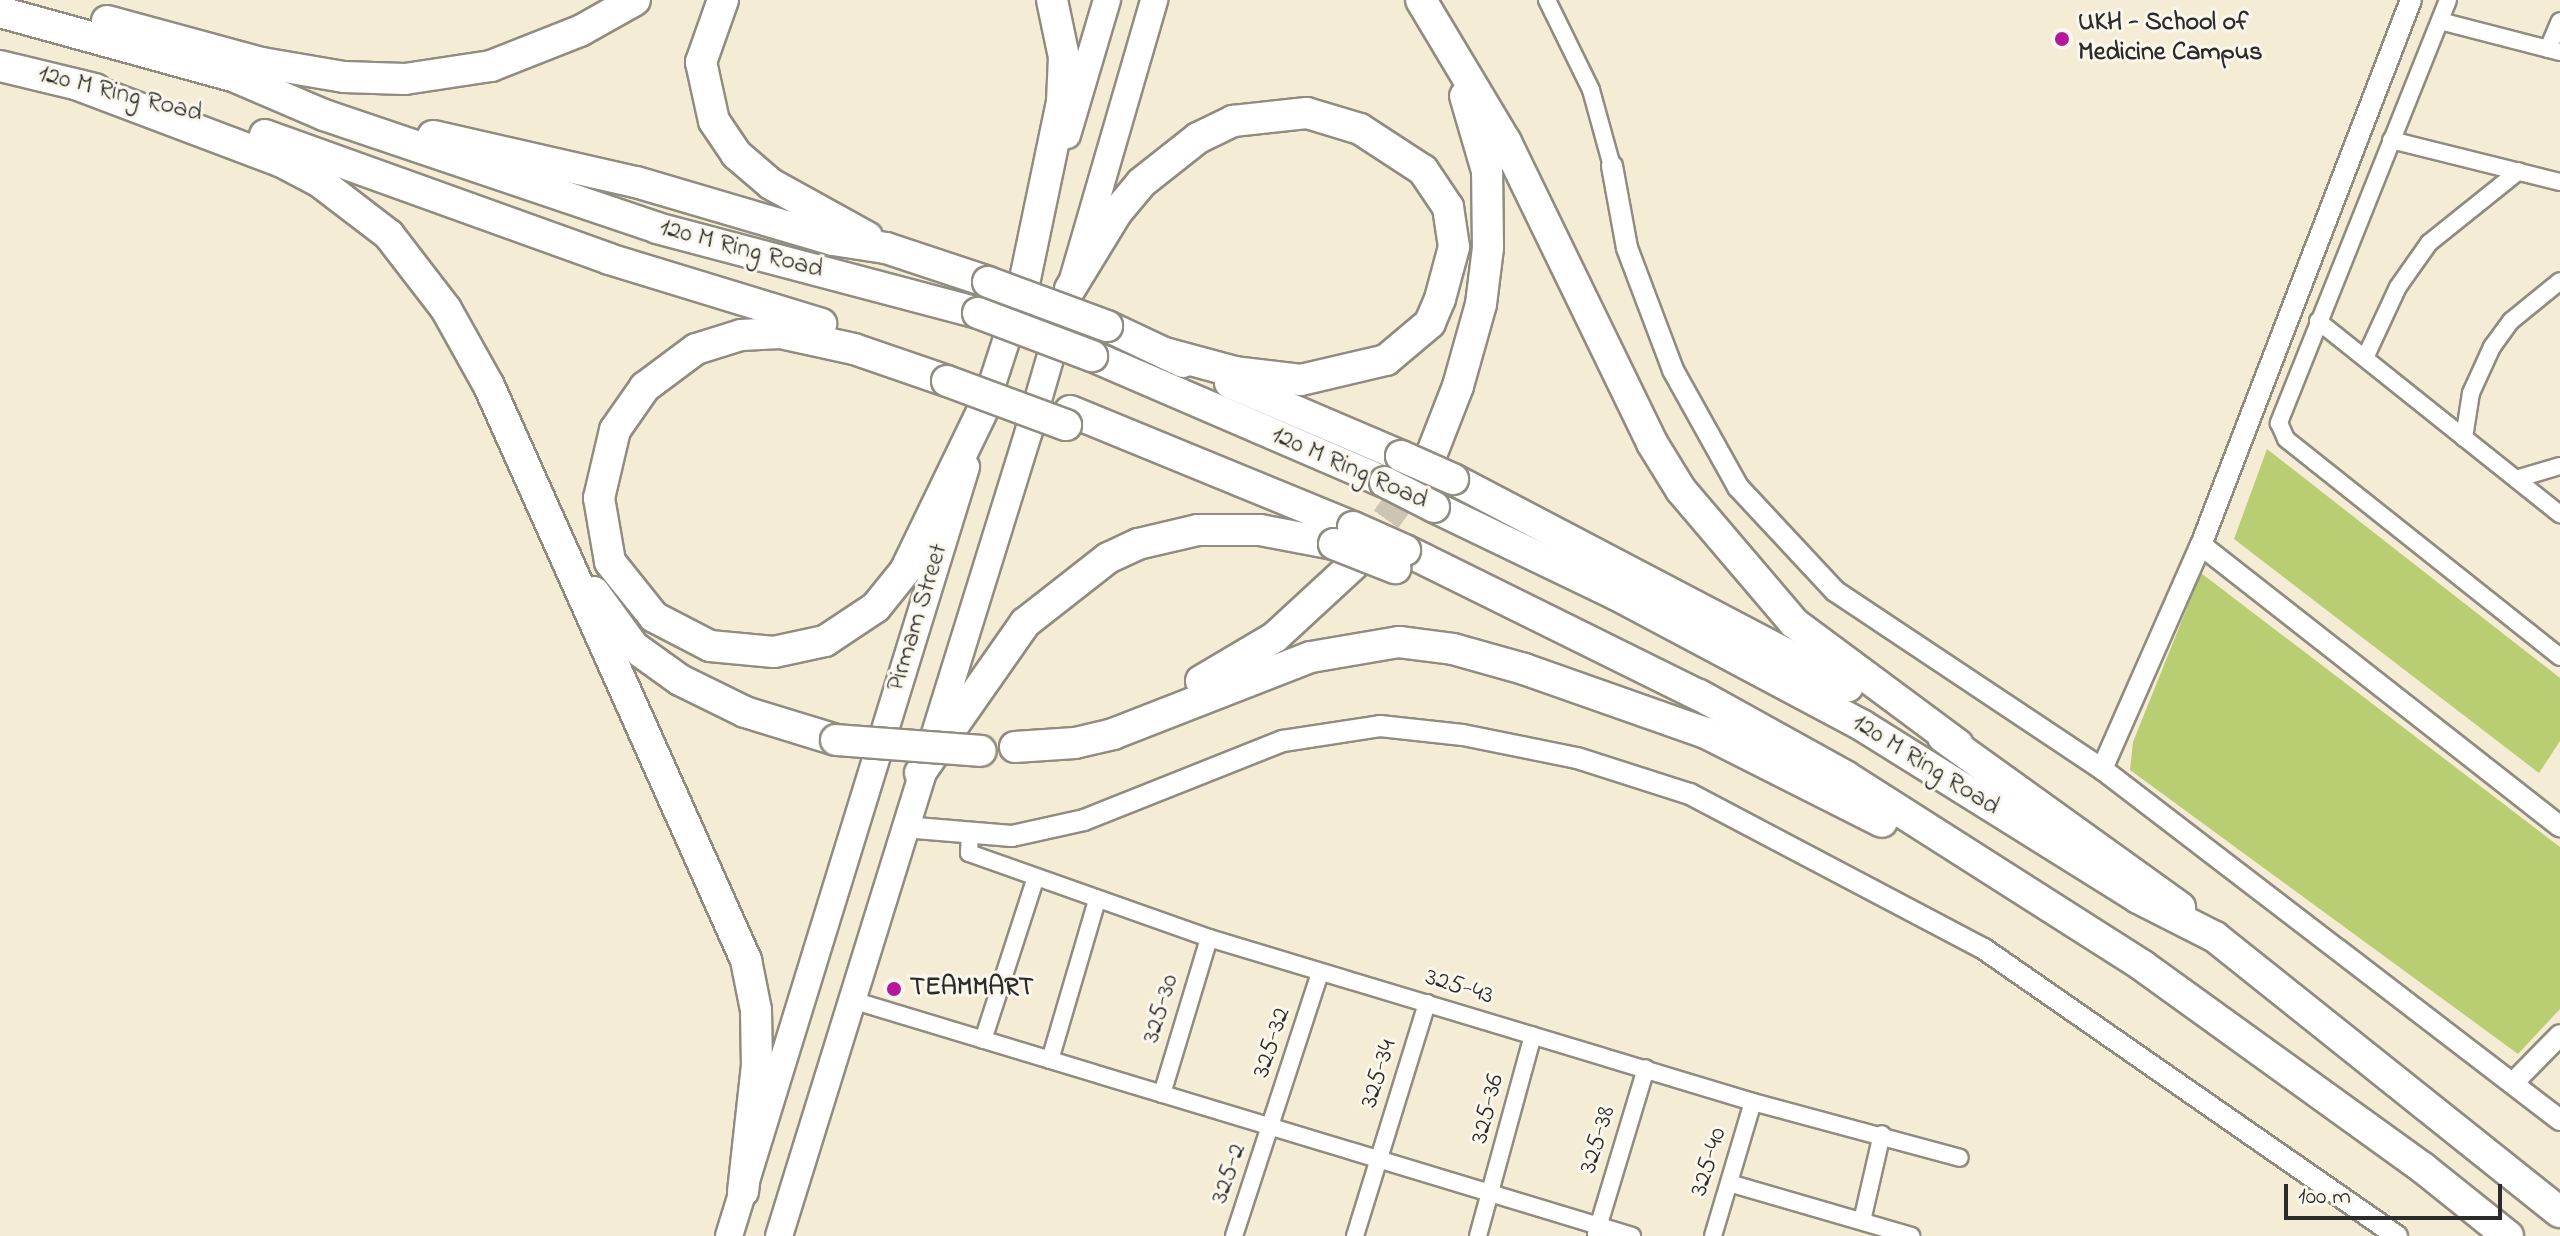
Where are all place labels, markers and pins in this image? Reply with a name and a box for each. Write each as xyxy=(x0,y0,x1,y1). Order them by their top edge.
place label: UKH - School of Medicine Campus xyxy=(2078,8,2263,70)
marker: UKH - School of Medicine Campus xyxy=(2053,30,2071,48)
place label: TEAMMART xyxy=(910,973,1034,1005)
marker: TEAMMART xyxy=(885,980,903,998)

